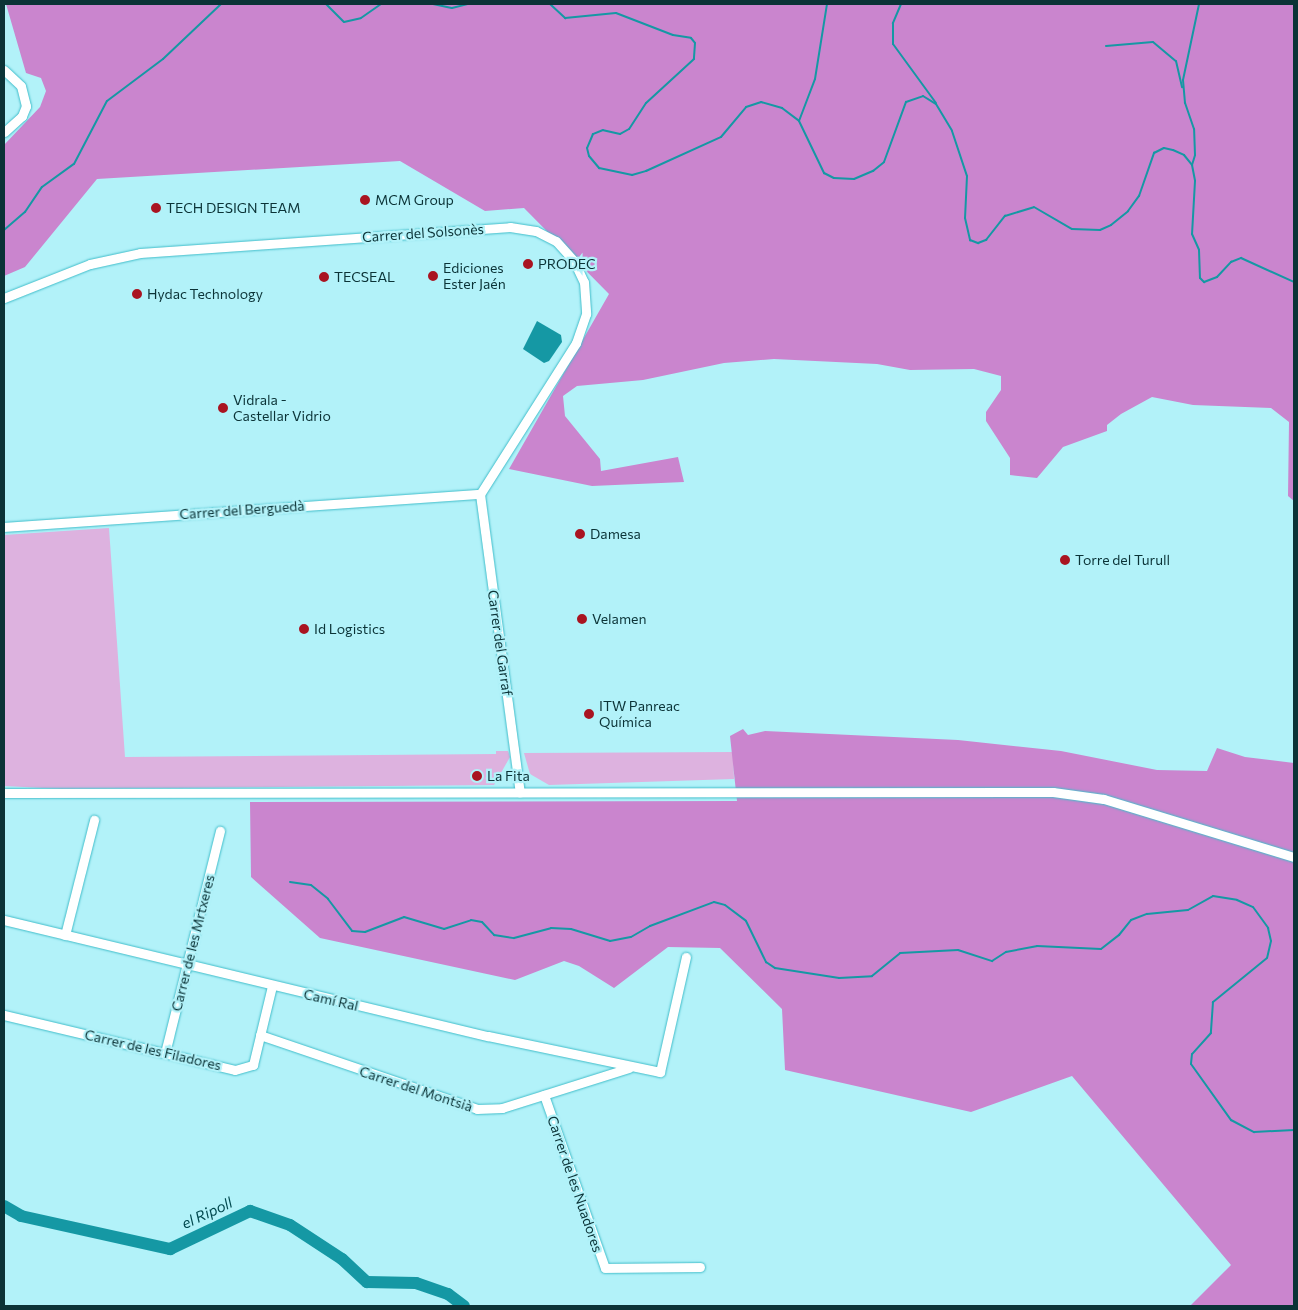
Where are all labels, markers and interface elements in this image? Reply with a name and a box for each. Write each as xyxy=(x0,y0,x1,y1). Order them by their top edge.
place label: MCM Group xyxy=(375,192,454,208)
marker: MCM Group xyxy=(359,194,371,206)
place label: TECH DESIGN TEAM xyxy=(166,200,301,216)
marker: TECH DESIGN TEAM xyxy=(150,202,162,214)
street label: Carrer del Solsonès xyxy=(362,220,484,246)
place label: PRODEC xyxy=(538,256,596,272)
marker: PRODEC xyxy=(522,258,534,270)
place label: Ediciones Ester Jaén xyxy=(443,260,506,292)
place label: TECSEAL xyxy=(334,269,395,285)
marker: Ediciones Ester Jaén xyxy=(427,270,439,282)
marker: TECSEAL xyxy=(318,271,330,283)
place label: Hydac Technology xyxy=(147,286,263,302)
marker: Hydac Technology xyxy=(131,288,143,300)
place label: Vidrala - Castellar Vidrio xyxy=(233,392,331,424)
marker: Vidrala - Castellar Vidrio xyxy=(217,402,229,414)
street label: Carrer del Berguedà xyxy=(179,497,305,523)
place label: Damesa xyxy=(590,526,641,542)
marker: Damesa xyxy=(574,528,586,540)
place label: Torre del Turull xyxy=(1075,552,1170,568)
marker: Torre del Turull xyxy=(1059,554,1071,566)
street label: Carrer del Garraf xyxy=(484,589,516,697)
place label: Velamen xyxy=(592,611,647,627)
marker: Velamen xyxy=(576,613,588,625)
place label: Id Logistics xyxy=(314,621,385,637)
marker: Id Logistics xyxy=(298,623,310,635)
place label: ITW Panreac Química xyxy=(599,698,680,730)
marker: ITW Panreac Química xyxy=(583,708,595,720)
place label: La Fita xyxy=(487,768,530,784)
marker: La Fita xyxy=(471,770,483,782)
street label: Carrer de les Mrtxeres xyxy=(168,873,218,1013)
street label: Camí Ral xyxy=(302,986,360,1014)
street label: Carrer de les Filadores xyxy=(83,1026,223,1074)
street label: Carrer del Montsià xyxy=(357,1063,475,1115)
street label: Carrer de les Nuadores xyxy=(544,1114,606,1254)
water label: el Ripoll xyxy=(179,1193,235,1233)

